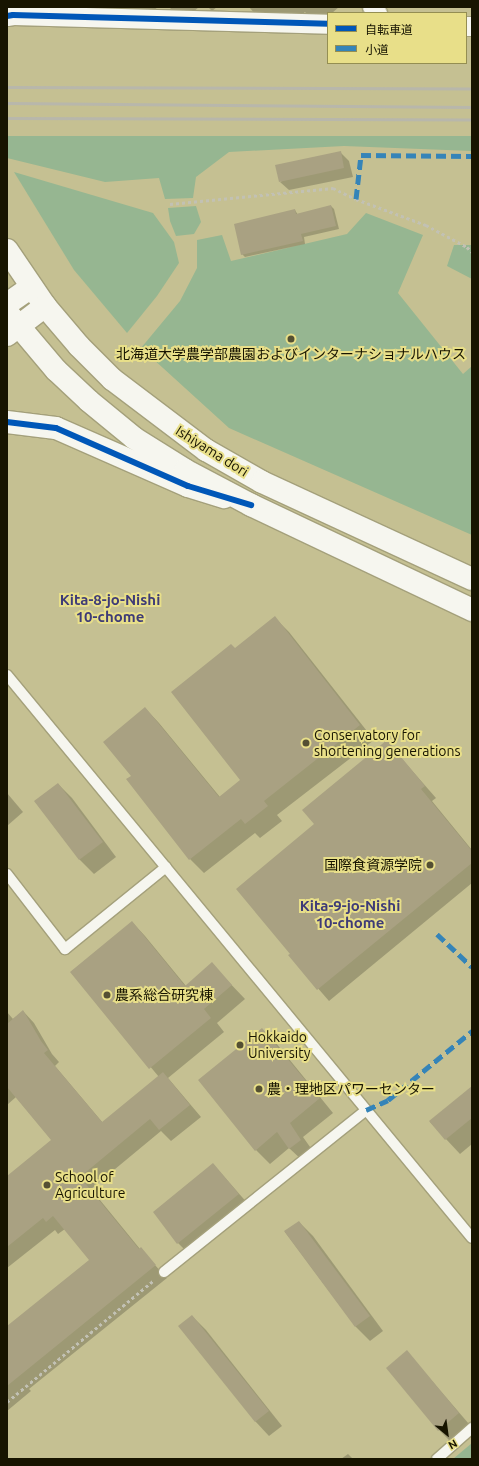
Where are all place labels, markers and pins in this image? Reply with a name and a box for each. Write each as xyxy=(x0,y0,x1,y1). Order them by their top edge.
marker: 北海道大学農学部農園およびインターナショナルハウス xyxy=(286,334,296,344)
place label: 北海道大学農学部農園およびインターナショナルハウス xyxy=(116,346,466,362)
place label: Conservatory for shortening generations xyxy=(314,727,461,760)
marker: Conservatory for shortening generations xyxy=(301,738,311,748)
place label: 国際食資源学院 xyxy=(324,857,422,873)
marker: 国際食資源学院 xyxy=(425,860,435,870)
place label: 農系総合研究棟 xyxy=(115,987,213,1003)
marker: 農系総合研究棟 xyxy=(102,990,112,1000)
place label: Hokkaido University xyxy=(248,1029,311,1062)
marker: Hokkaido University xyxy=(235,1040,245,1050)
place label: 農・理地区パワーセンター xyxy=(267,1081,435,1097)
marker: 農・理地区パワーセンター xyxy=(254,1084,264,1094)
place label: School of Agriculture xyxy=(55,1169,126,1202)
marker: School of Agriculture xyxy=(42,1180,52,1190)

